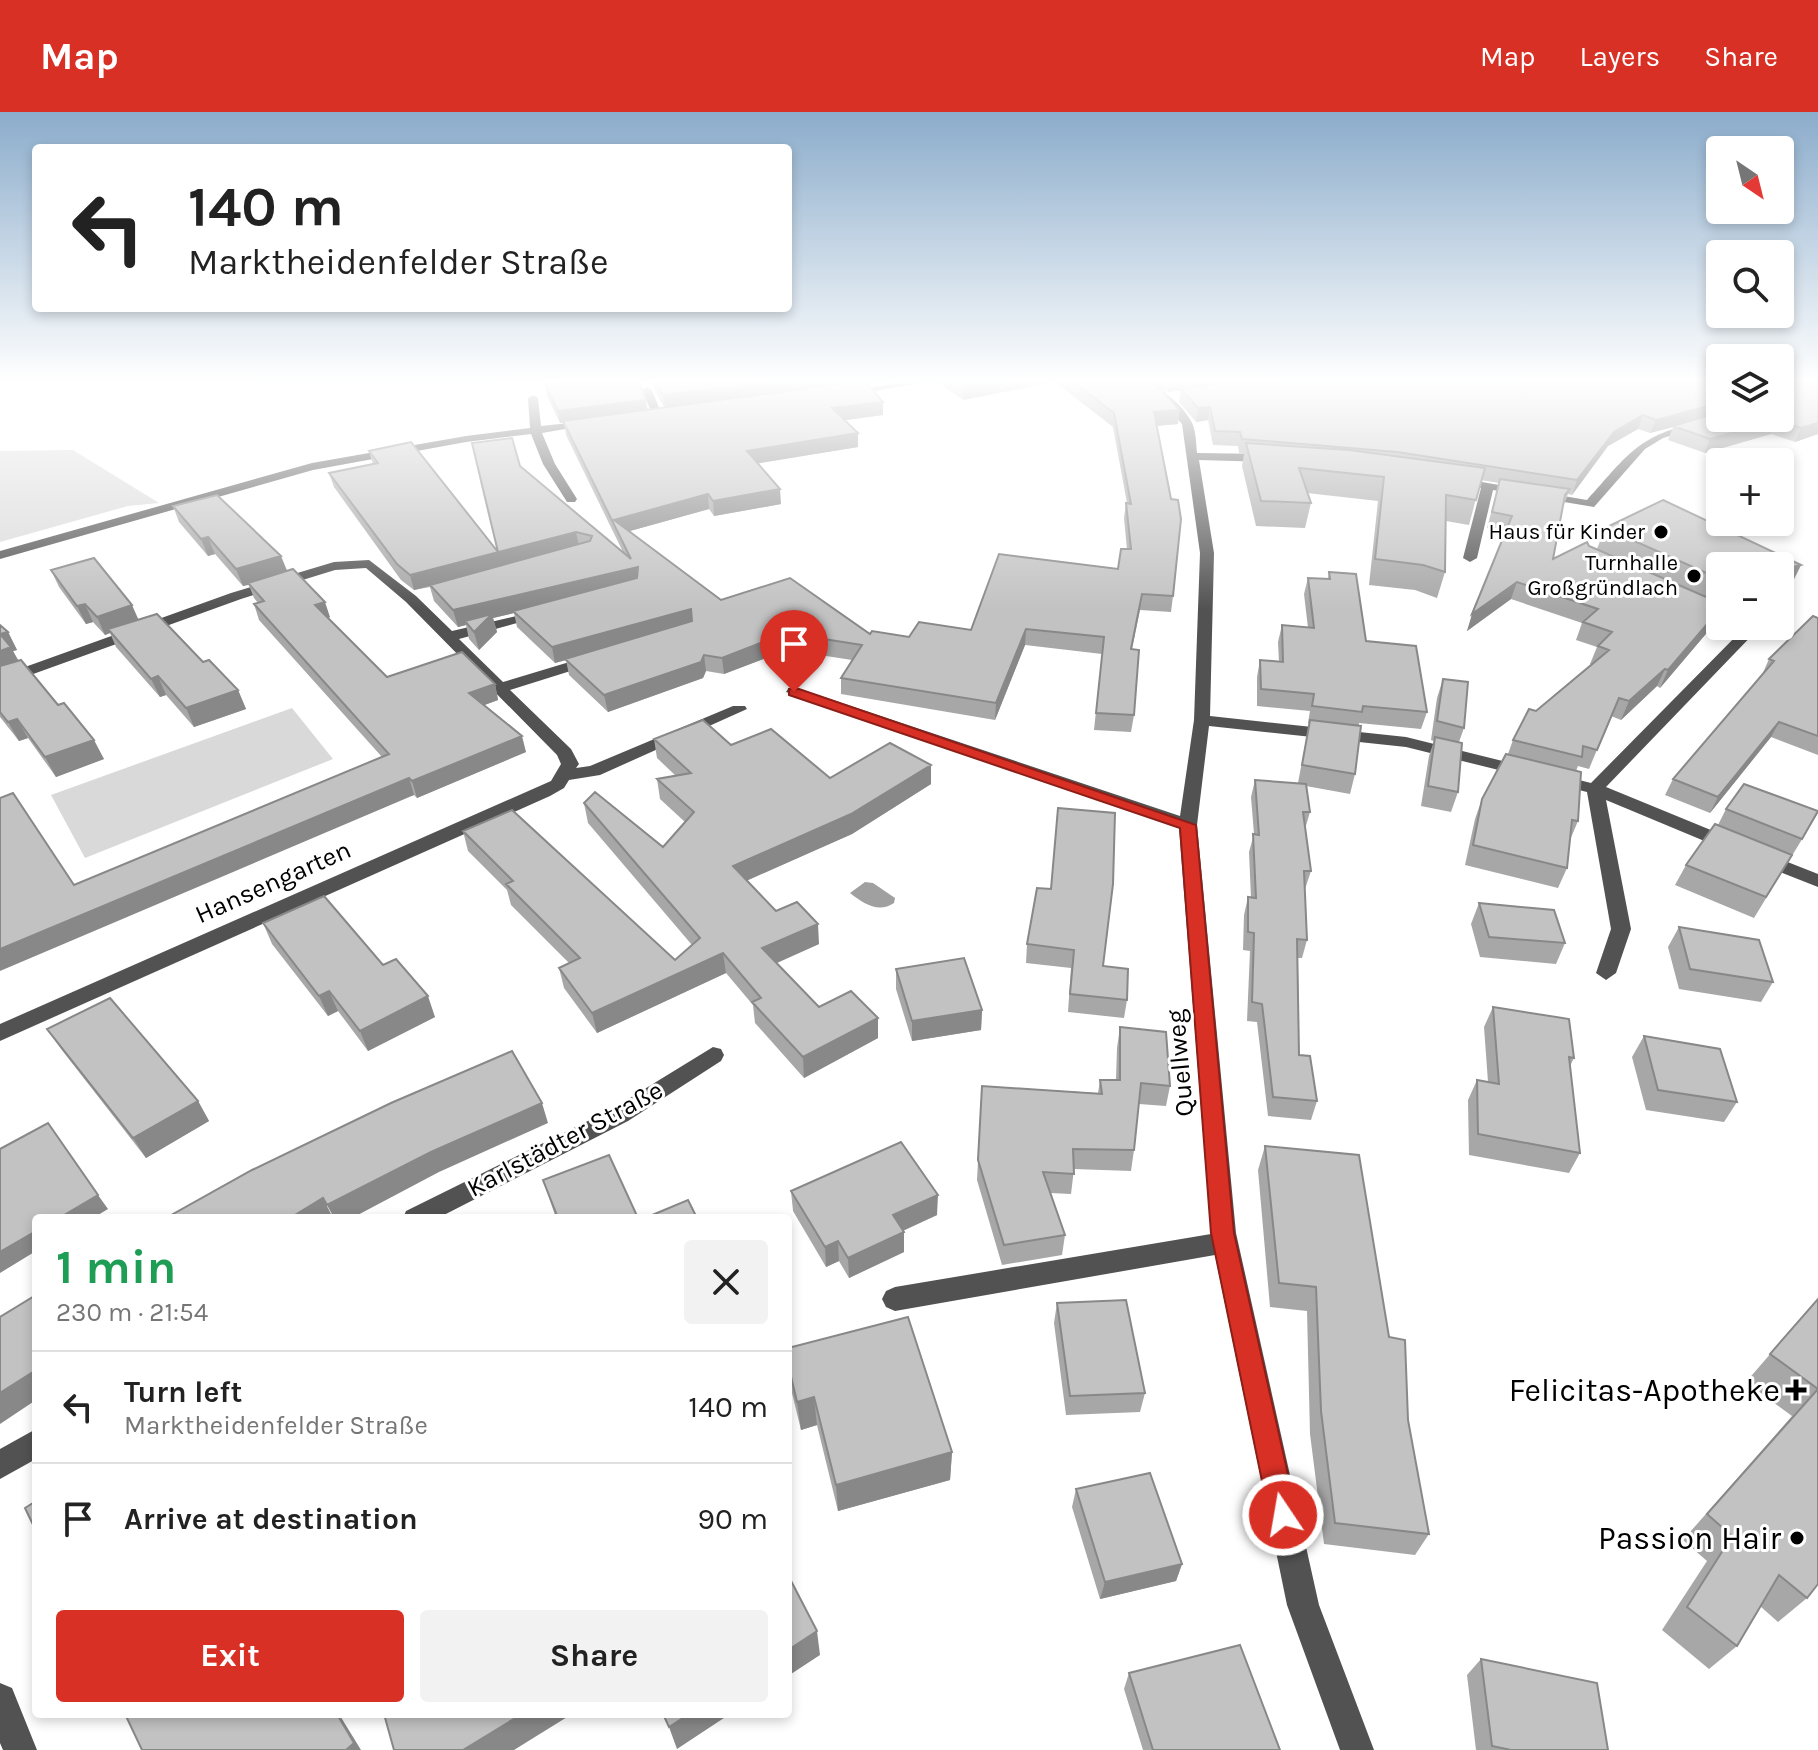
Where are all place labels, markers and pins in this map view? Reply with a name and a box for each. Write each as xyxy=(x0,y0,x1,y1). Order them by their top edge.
place label: Haus für Kinder xyxy=(1489,519,1645,545)
marker: Haus für Kinder xyxy=(1652,523,1670,541)
place label: Turnhalle Großgründlach xyxy=(1527,550,1678,601)
marker: Turnhalle Großgründlach xyxy=(1685,567,1703,585)
pin xyxy=(760,610,828,692)
place label: Felicitas-Apotheke xyxy=(1509,1372,1780,1409)
marker: Felicitas-Apotheke xyxy=(1787,1381,1805,1399)
place label: Passion Hair xyxy=(1598,1520,1781,1557)
marker: Passion Hair xyxy=(1788,1529,1806,1547)

